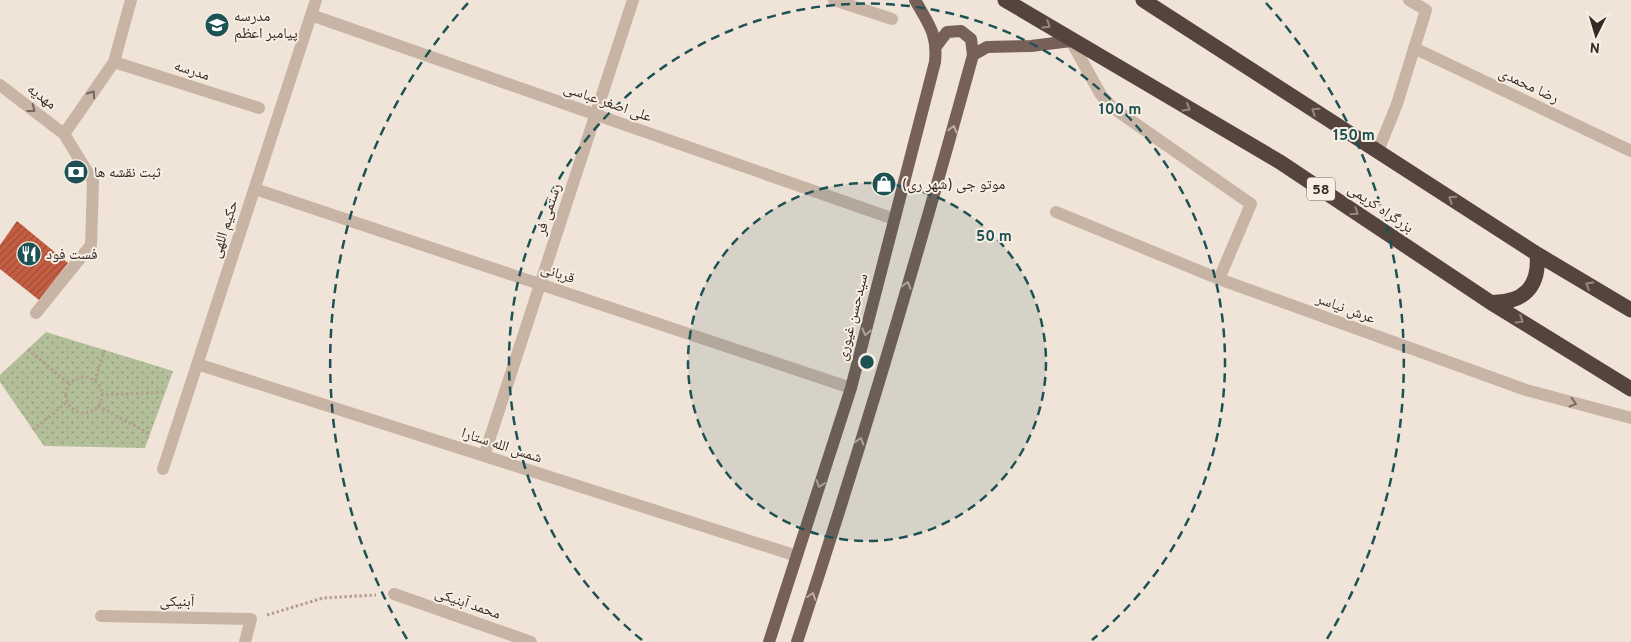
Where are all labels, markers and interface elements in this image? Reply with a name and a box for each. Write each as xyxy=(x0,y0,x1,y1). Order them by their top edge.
place label: مدرسه پیامبر اعظم xyxy=(234,8,298,44)
north arrow xyxy=(1571,10,1621,60)
school or university icon: مدرسه پیامبر اعظم xyxy=(204,12,230,38)
one-way arrow xyxy=(1042,19,1051,29)
text: N xyxy=(1589,38,1601,55)
street label: مدرسه xyxy=(171,57,212,86)
street label: رضا محمدی xyxy=(1495,64,1562,109)
street label: علی اصغر عباسی xyxy=(561,79,655,128)
street label: مهدیه xyxy=(23,80,60,114)
one-way arrow xyxy=(86,90,95,99)
text: 100 m xyxy=(1099,101,1141,120)
one-way arrow xyxy=(1182,101,1191,111)
one-way arrow xyxy=(26,103,36,112)
one-way arrow xyxy=(1311,107,1320,117)
one-way arrow xyxy=(947,126,957,134)
text: 150 m xyxy=(1333,127,1375,146)
bank icon: ثبت نقشه ها xyxy=(63,159,89,185)
place label: ثبت نقشه ها xyxy=(94,164,161,183)
shop icon: موتو جی (شهر ری) xyxy=(871,171,897,197)
place label: موتو جی (شهر ری) xyxy=(902,176,1006,195)
road number: 58 xyxy=(1307,178,1335,200)
street label: بزرگراه کریمی xyxy=(1344,180,1417,238)
street label: رستمی فر xyxy=(532,181,567,239)
one-way arrow xyxy=(1448,195,1457,205)
street label: حکیم اللهی xyxy=(207,198,244,261)
one-way arrow xyxy=(1349,206,1359,215)
text: 50 m xyxy=(976,228,1012,247)
restaurant icon: فست فود xyxy=(16,241,42,267)
place label: فست فود xyxy=(46,246,98,265)
street label: قربانی xyxy=(538,260,577,289)
street label: سیدحسن غیوری xyxy=(833,272,873,363)
one-way arrow xyxy=(901,281,911,290)
one-way arrow xyxy=(1586,282,1595,291)
street label: عرش نیاسر xyxy=(1312,290,1378,329)
one-way arrow xyxy=(1514,314,1523,324)
one-way arrow xyxy=(861,327,871,335)
centre of rings xyxy=(858,353,876,371)
one-way arrow xyxy=(1569,397,1577,407)
street label: شمس الله ستارا xyxy=(459,424,545,468)
one-way arrow xyxy=(855,437,865,445)
one-way arrow xyxy=(816,480,826,488)
street label: محمد آبنیکی xyxy=(432,584,503,625)
one-way arrow xyxy=(806,592,816,600)
street label: آبنیکی xyxy=(159,593,196,612)

